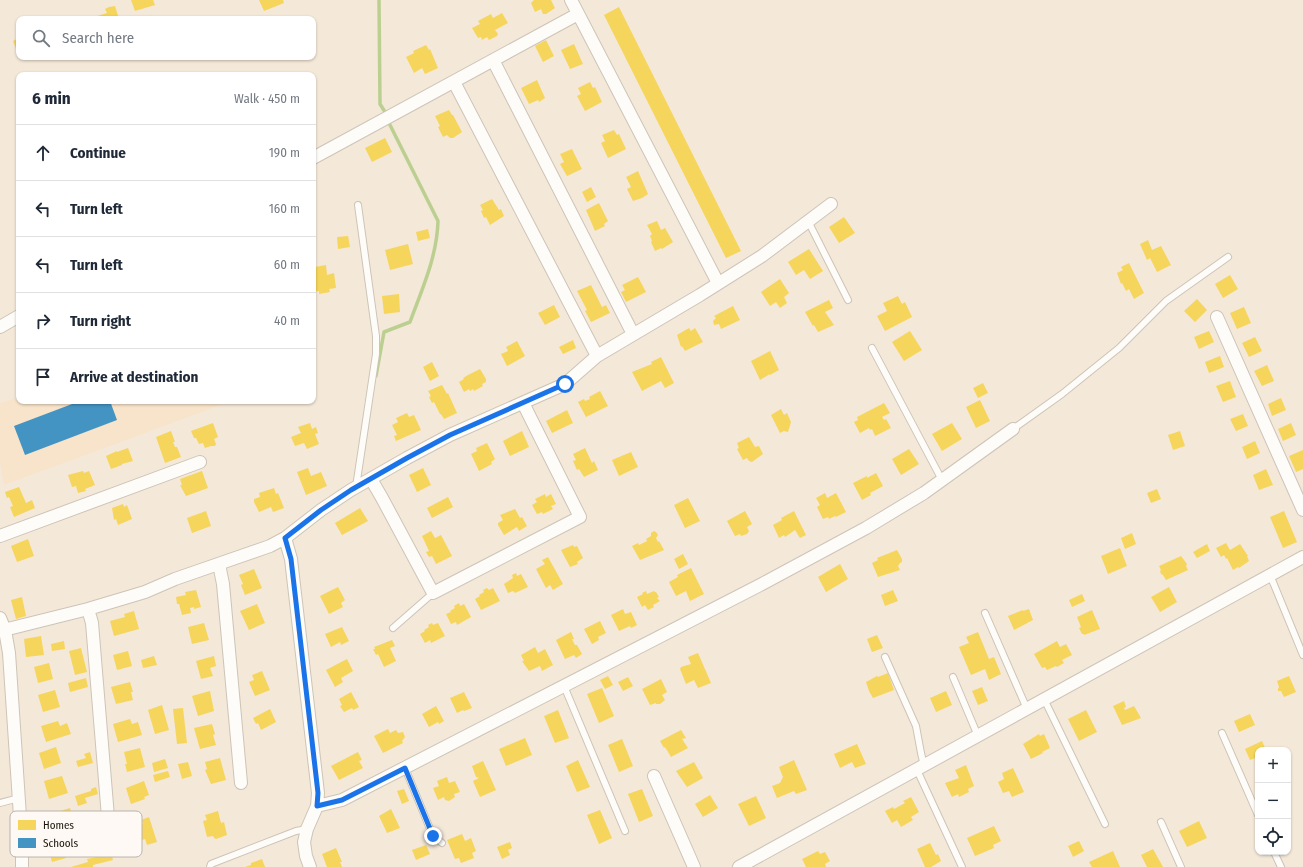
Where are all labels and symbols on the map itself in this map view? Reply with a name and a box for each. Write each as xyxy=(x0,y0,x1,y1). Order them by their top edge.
route start xyxy=(556,375,574,393)
legend xyxy=(10,811,142,857)
text: Homes xyxy=(43,819,74,832)
route end xyxy=(424,827,442,845)
text: Schools xyxy=(43,837,78,850)

